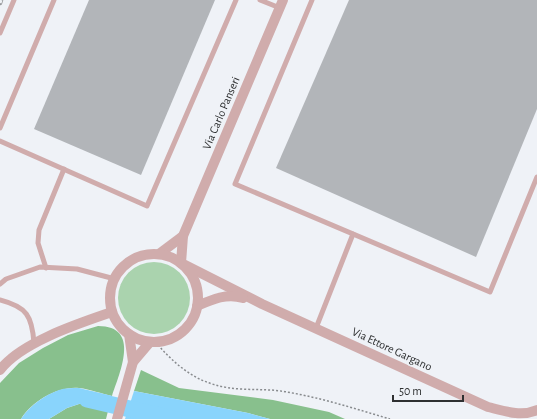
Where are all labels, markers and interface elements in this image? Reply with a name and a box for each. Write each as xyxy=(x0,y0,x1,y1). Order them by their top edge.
street label: Via Carlo Panseri xyxy=(200,75,242,151)
street label: Via Ettore Gargano xyxy=(350,325,434,373)
scale bar xyxy=(393,377,463,403)
text: 50 m xyxy=(399,385,422,397)

